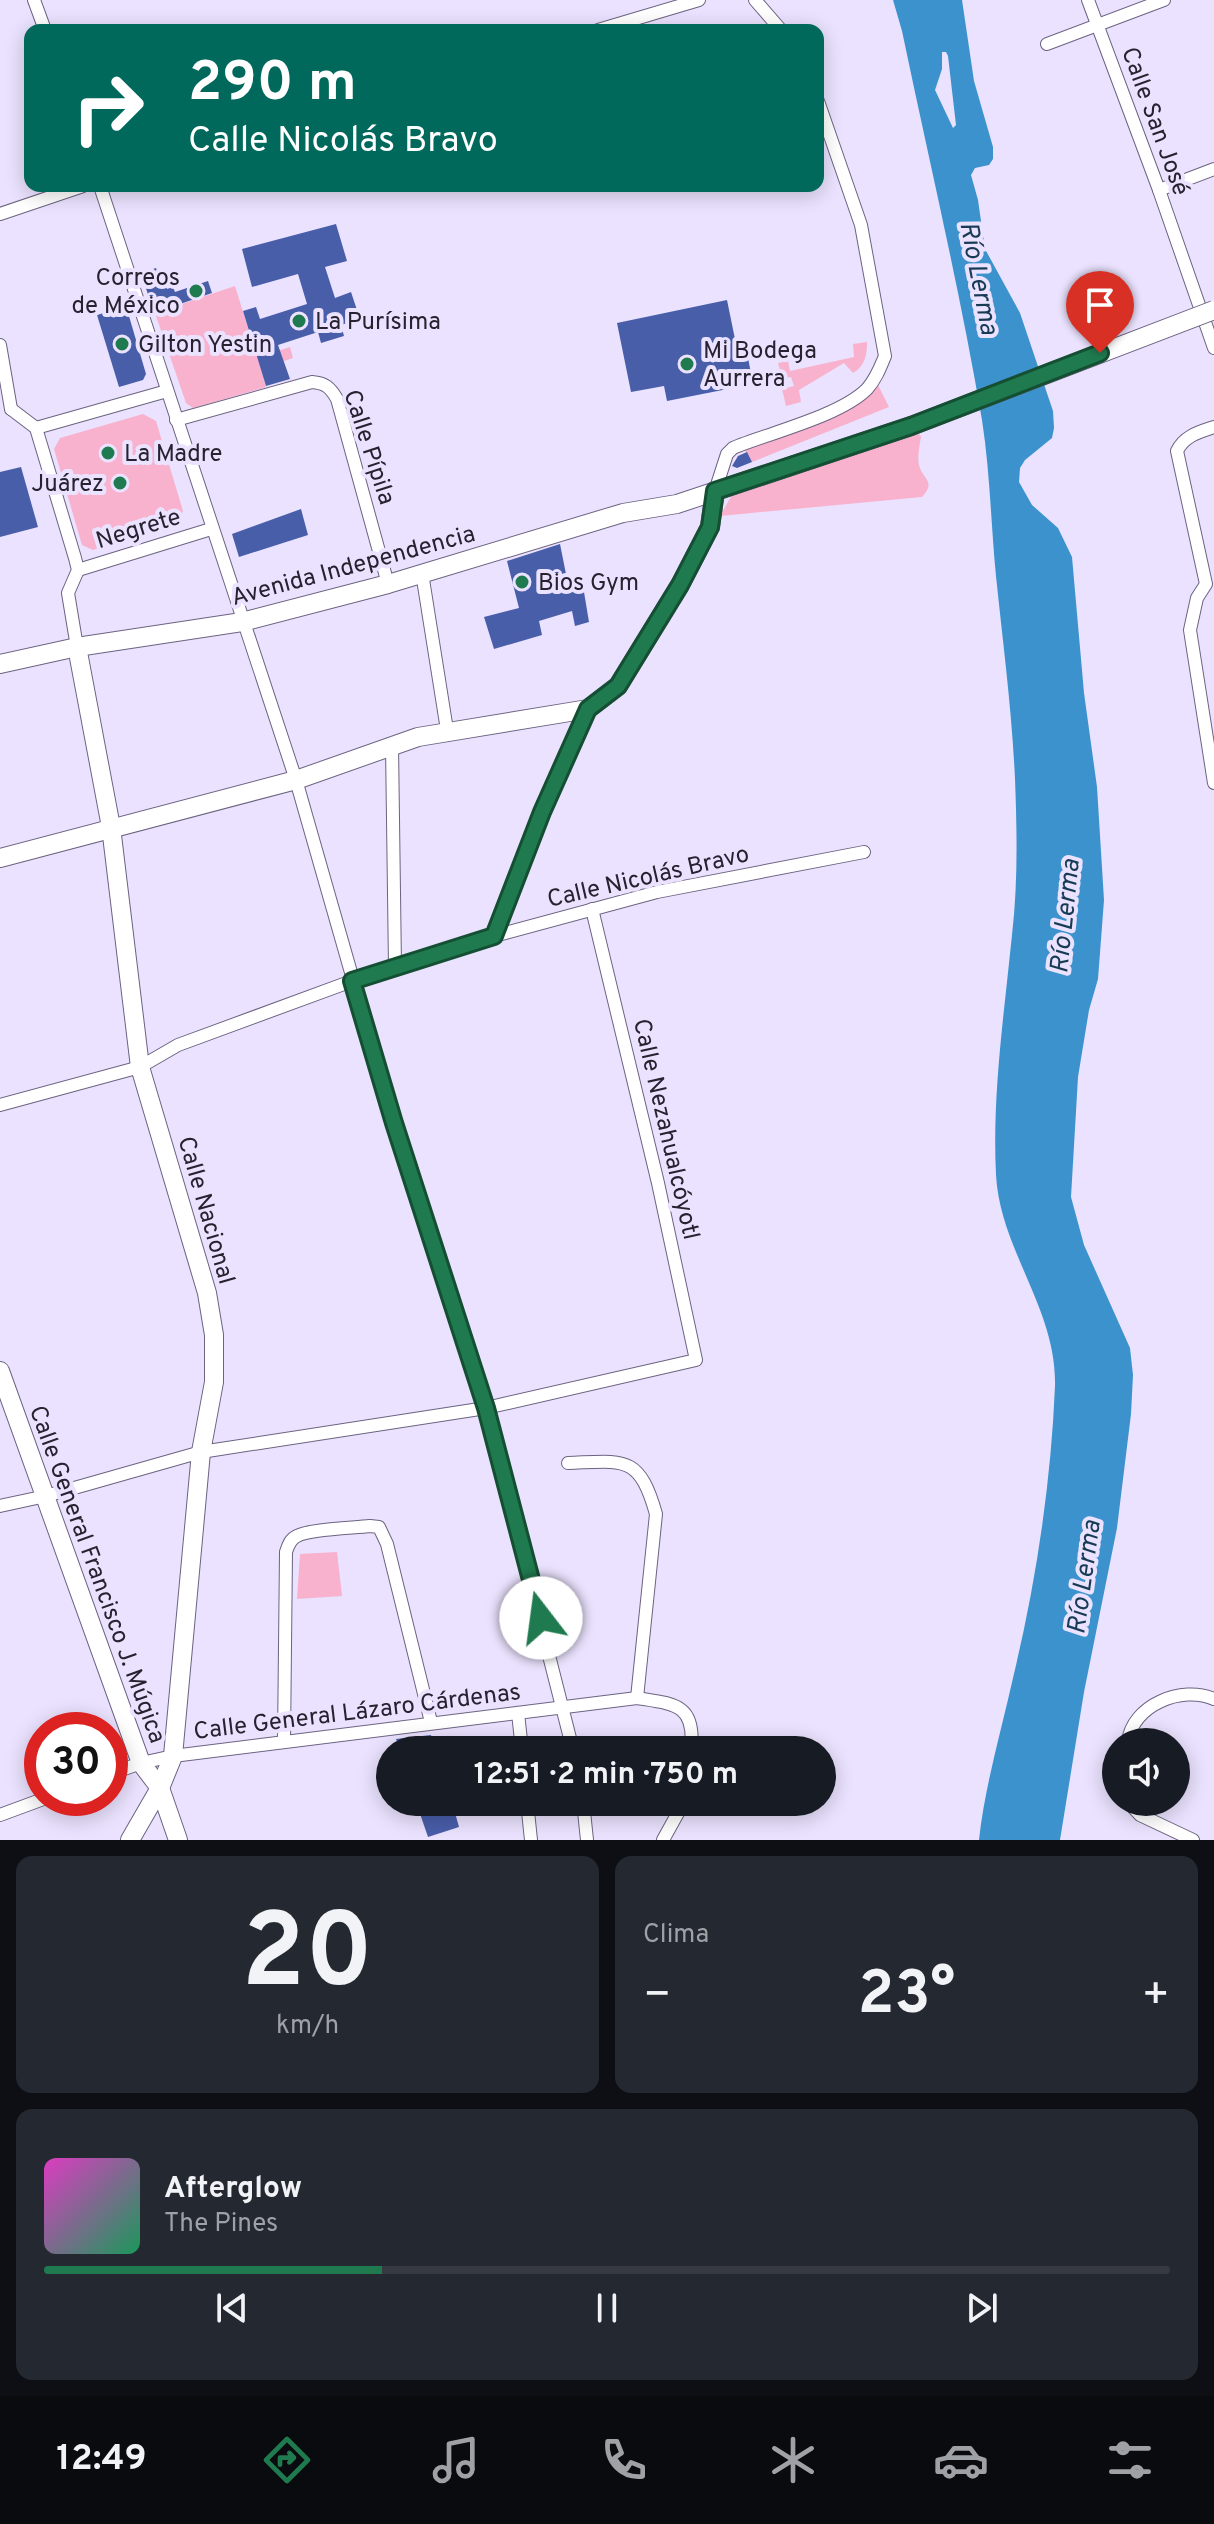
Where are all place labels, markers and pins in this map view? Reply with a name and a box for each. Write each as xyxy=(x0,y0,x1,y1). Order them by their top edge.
place label: Correos de México xyxy=(72,264,180,322)
pin xyxy=(1066,271,1134,353)
marker: Correos de México xyxy=(187,282,205,300)
place label: La Purísima xyxy=(315,308,441,338)
marker: La Purísima xyxy=(290,312,308,330)
place label: Gilton Yestin xyxy=(138,331,272,361)
marker: Gilton Yestin xyxy=(113,335,131,353)
place label: Mi Bodega Aurrera xyxy=(703,337,817,395)
marker: Mi Bodega Aurrera xyxy=(678,355,696,373)
place label: La Madre xyxy=(124,440,222,470)
marker: La Madre xyxy=(99,444,117,462)
place label: Juárez xyxy=(31,470,104,500)
marker: Juárez xyxy=(111,474,129,492)
place label: Bios Gym xyxy=(538,569,639,599)
marker: Bios Gym xyxy=(513,573,531,591)

